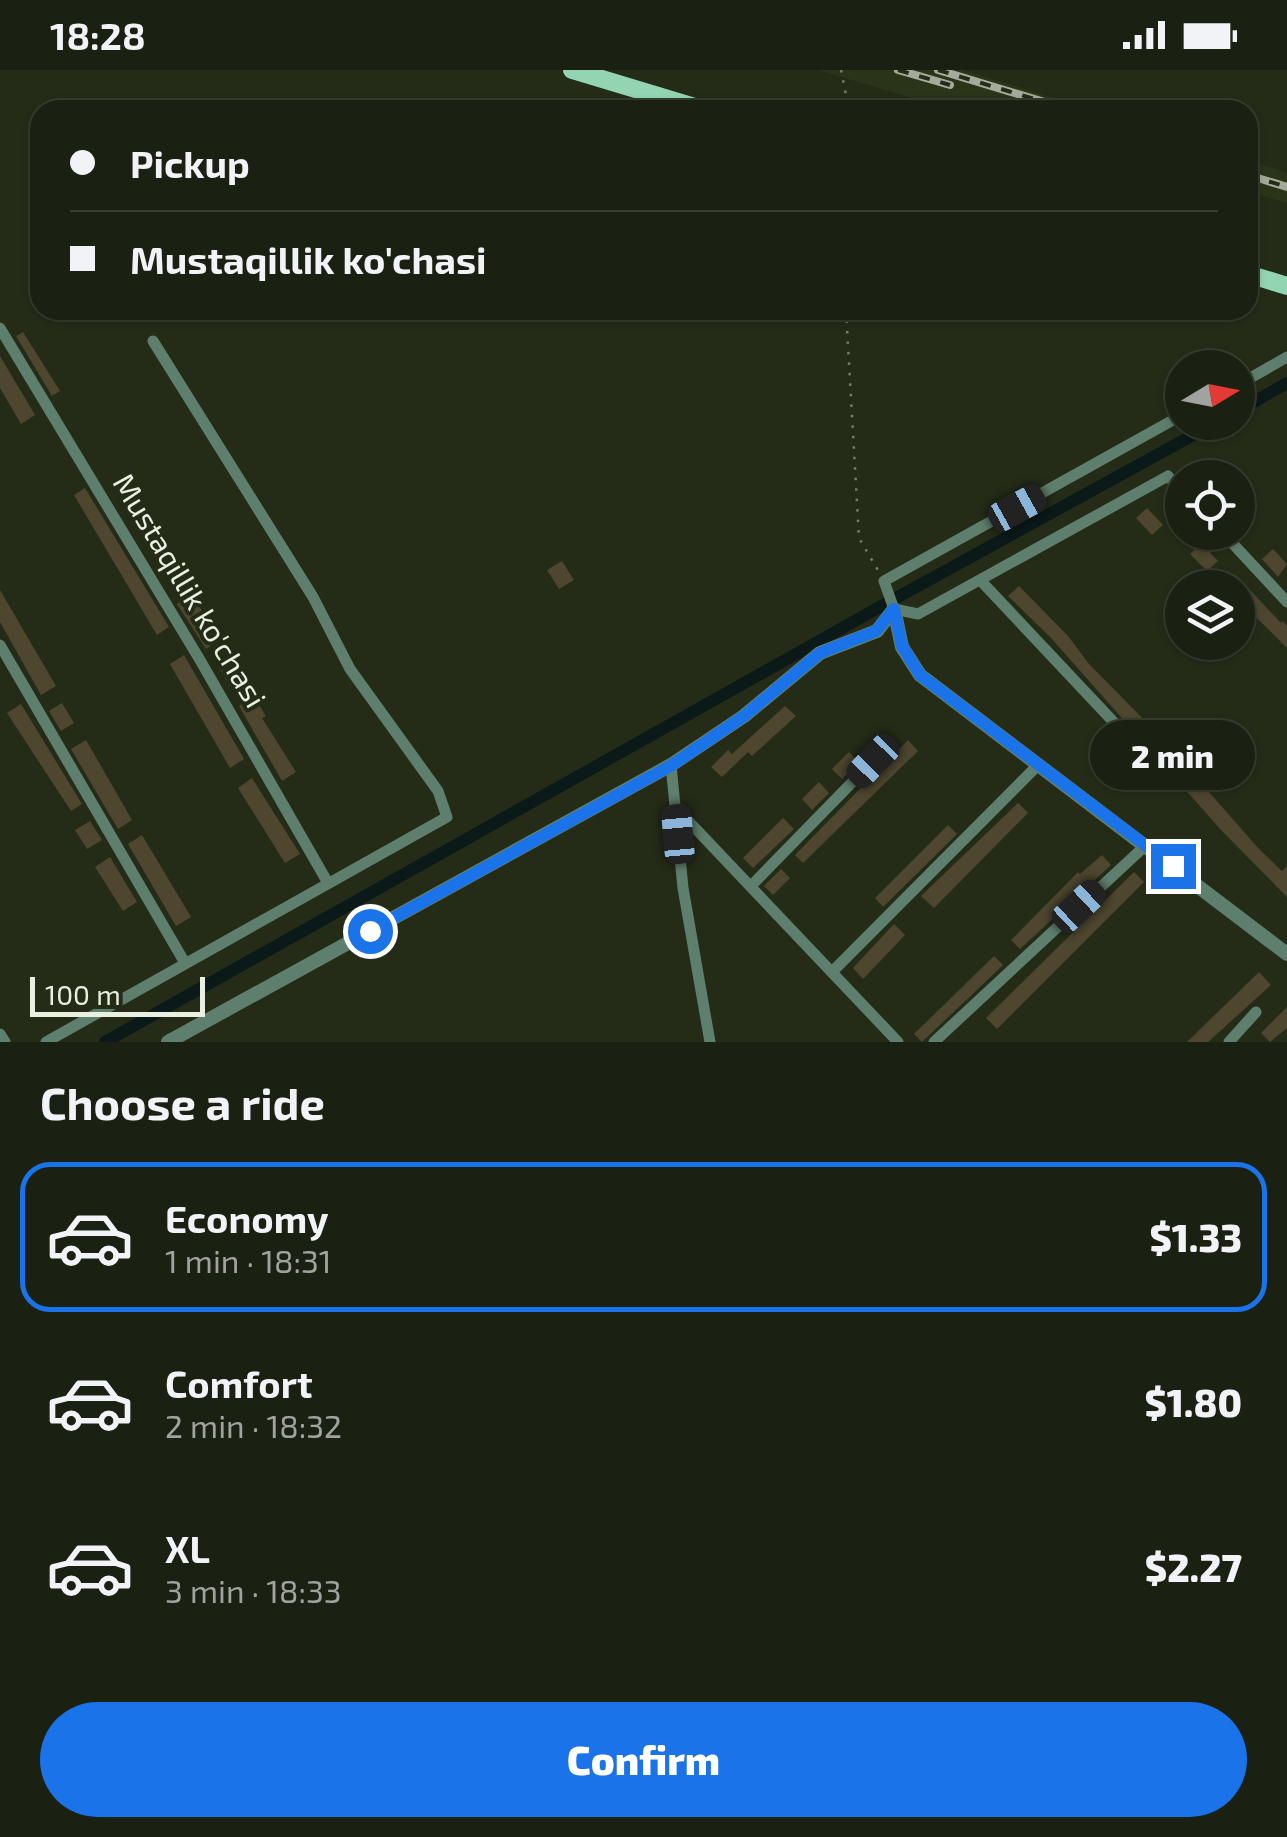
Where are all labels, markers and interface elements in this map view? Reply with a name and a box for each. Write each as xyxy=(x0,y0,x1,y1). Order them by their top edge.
text: 18:28 xyxy=(50,12,146,58)
text: Pickup xyxy=(130,140,250,186)
text: Mustaqillik ko'chasi xyxy=(130,236,487,282)
north arrow xyxy=(1165,350,1255,440)
map controls xyxy=(1165,350,1255,660)
button: locate xyxy=(1165,460,1255,550)
street label: Mustaqillik ko'chasi xyxy=(107,467,275,713)
car xyxy=(983,480,1051,536)
button: layers xyxy=(1165,570,1255,660)
callout: 2 min xyxy=(1090,721,1256,791)
car xyxy=(841,729,905,793)
text: 2 min xyxy=(1131,736,1214,774)
car xyxy=(660,803,696,865)
route end xyxy=(1151,844,1196,889)
car xyxy=(1047,875,1111,937)
route start xyxy=(348,909,393,954)
scale bar xyxy=(30,972,205,1016)
text: 100 m xyxy=(45,977,121,1011)
text: Choose a ride xyxy=(40,1075,325,1129)
icon: car xyxy=(45,1192,135,1282)
text: Economy xyxy=(165,1195,329,1241)
text: $1.33 xyxy=(1149,1214,1242,1260)
text: 1 min · 18:31 xyxy=(165,1241,332,1279)
icon: car xyxy=(45,1357,135,1447)
text: Comfort xyxy=(165,1360,313,1406)
text: $1.80 xyxy=(1144,1379,1242,1425)
text: 2 min · 18:32 xyxy=(165,1406,342,1444)
icon: car xyxy=(45,1522,135,1612)
text: XL xyxy=(165,1525,210,1571)
text: $2.27 xyxy=(1145,1544,1242,1590)
text: 3 min · 18:33 xyxy=(165,1571,342,1609)
button: Confirm xyxy=(40,1702,1247,1817)

